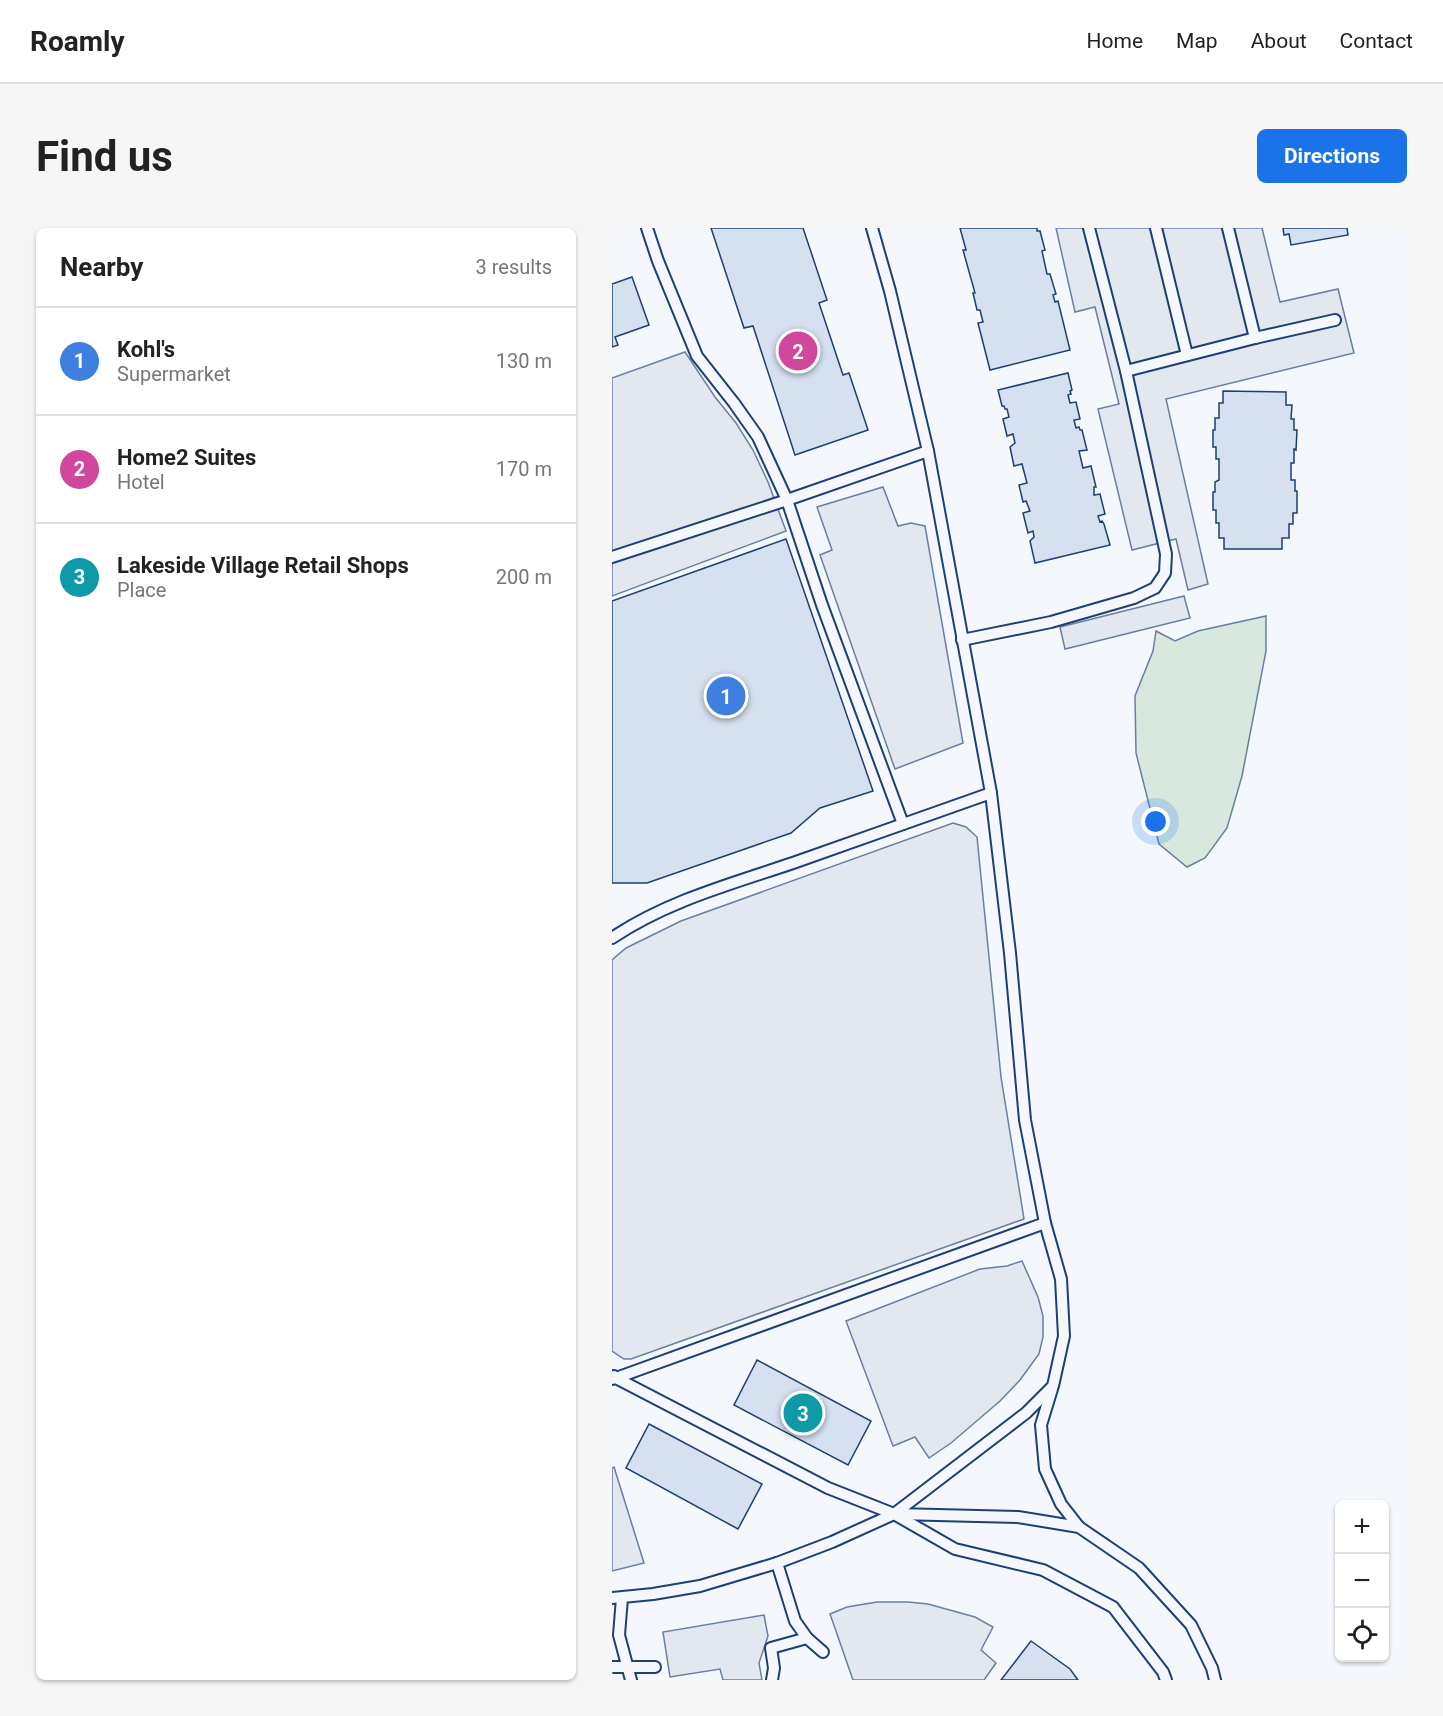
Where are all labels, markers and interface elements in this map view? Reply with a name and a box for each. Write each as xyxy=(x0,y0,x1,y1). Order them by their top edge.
text: Roamly xyxy=(30,25,125,58)
text: Home xyxy=(1087,29,1143,53)
text: Map xyxy=(1176,29,1218,53)
text: About xyxy=(1251,29,1307,53)
text: Contact xyxy=(1340,29,1413,53)
button: Directions xyxy=(1257,129,1407,183)
text: Find us xyxy=(36,132,173,181)
text: Nearby xyxy=(60,252,143,282)
text: 3 results xyxy=(476,255,552,279)
pin: 2 xyxy=(778,328,818,374)
text: Kohl's xyxy=(117,337,175,362)
text: 1 xyxy=(74,349,85,373)
text: 130 m xyxy=(496,349,552,373)
text: Supermarket xyxy=(117,362,231,386)
text: Home2 Suites xyxy=(117,445,256,470)
text: 2 xyxy=(74,457,85,481)
text: 170 m xyxy=(496,457,552,481)
text: Hotel xyxy=(117,470,165,494)
text: Lakeside Village Retail Shops xyxy=(117,553,409,578)
text: 3 xyxy=(74,565,85,589)
text: 200 m xyxy=(496,565,552,589)
text: Place xyxy=(117,578,166,602)
pin: 1 xyxy=(706,674,746,718)
your location xyxy=(1141,807,1170,836)
pin: 3 xyxy=(784,1390,822,1436)
map controls xyxy=(1335,1500,1389,1662)
button: + xyxy=(1335,1500,1389,1554)
button: − xyxy=(1335,1554,1389,1608)
button: locate xyxy=(1335,1608,1389,1662)

